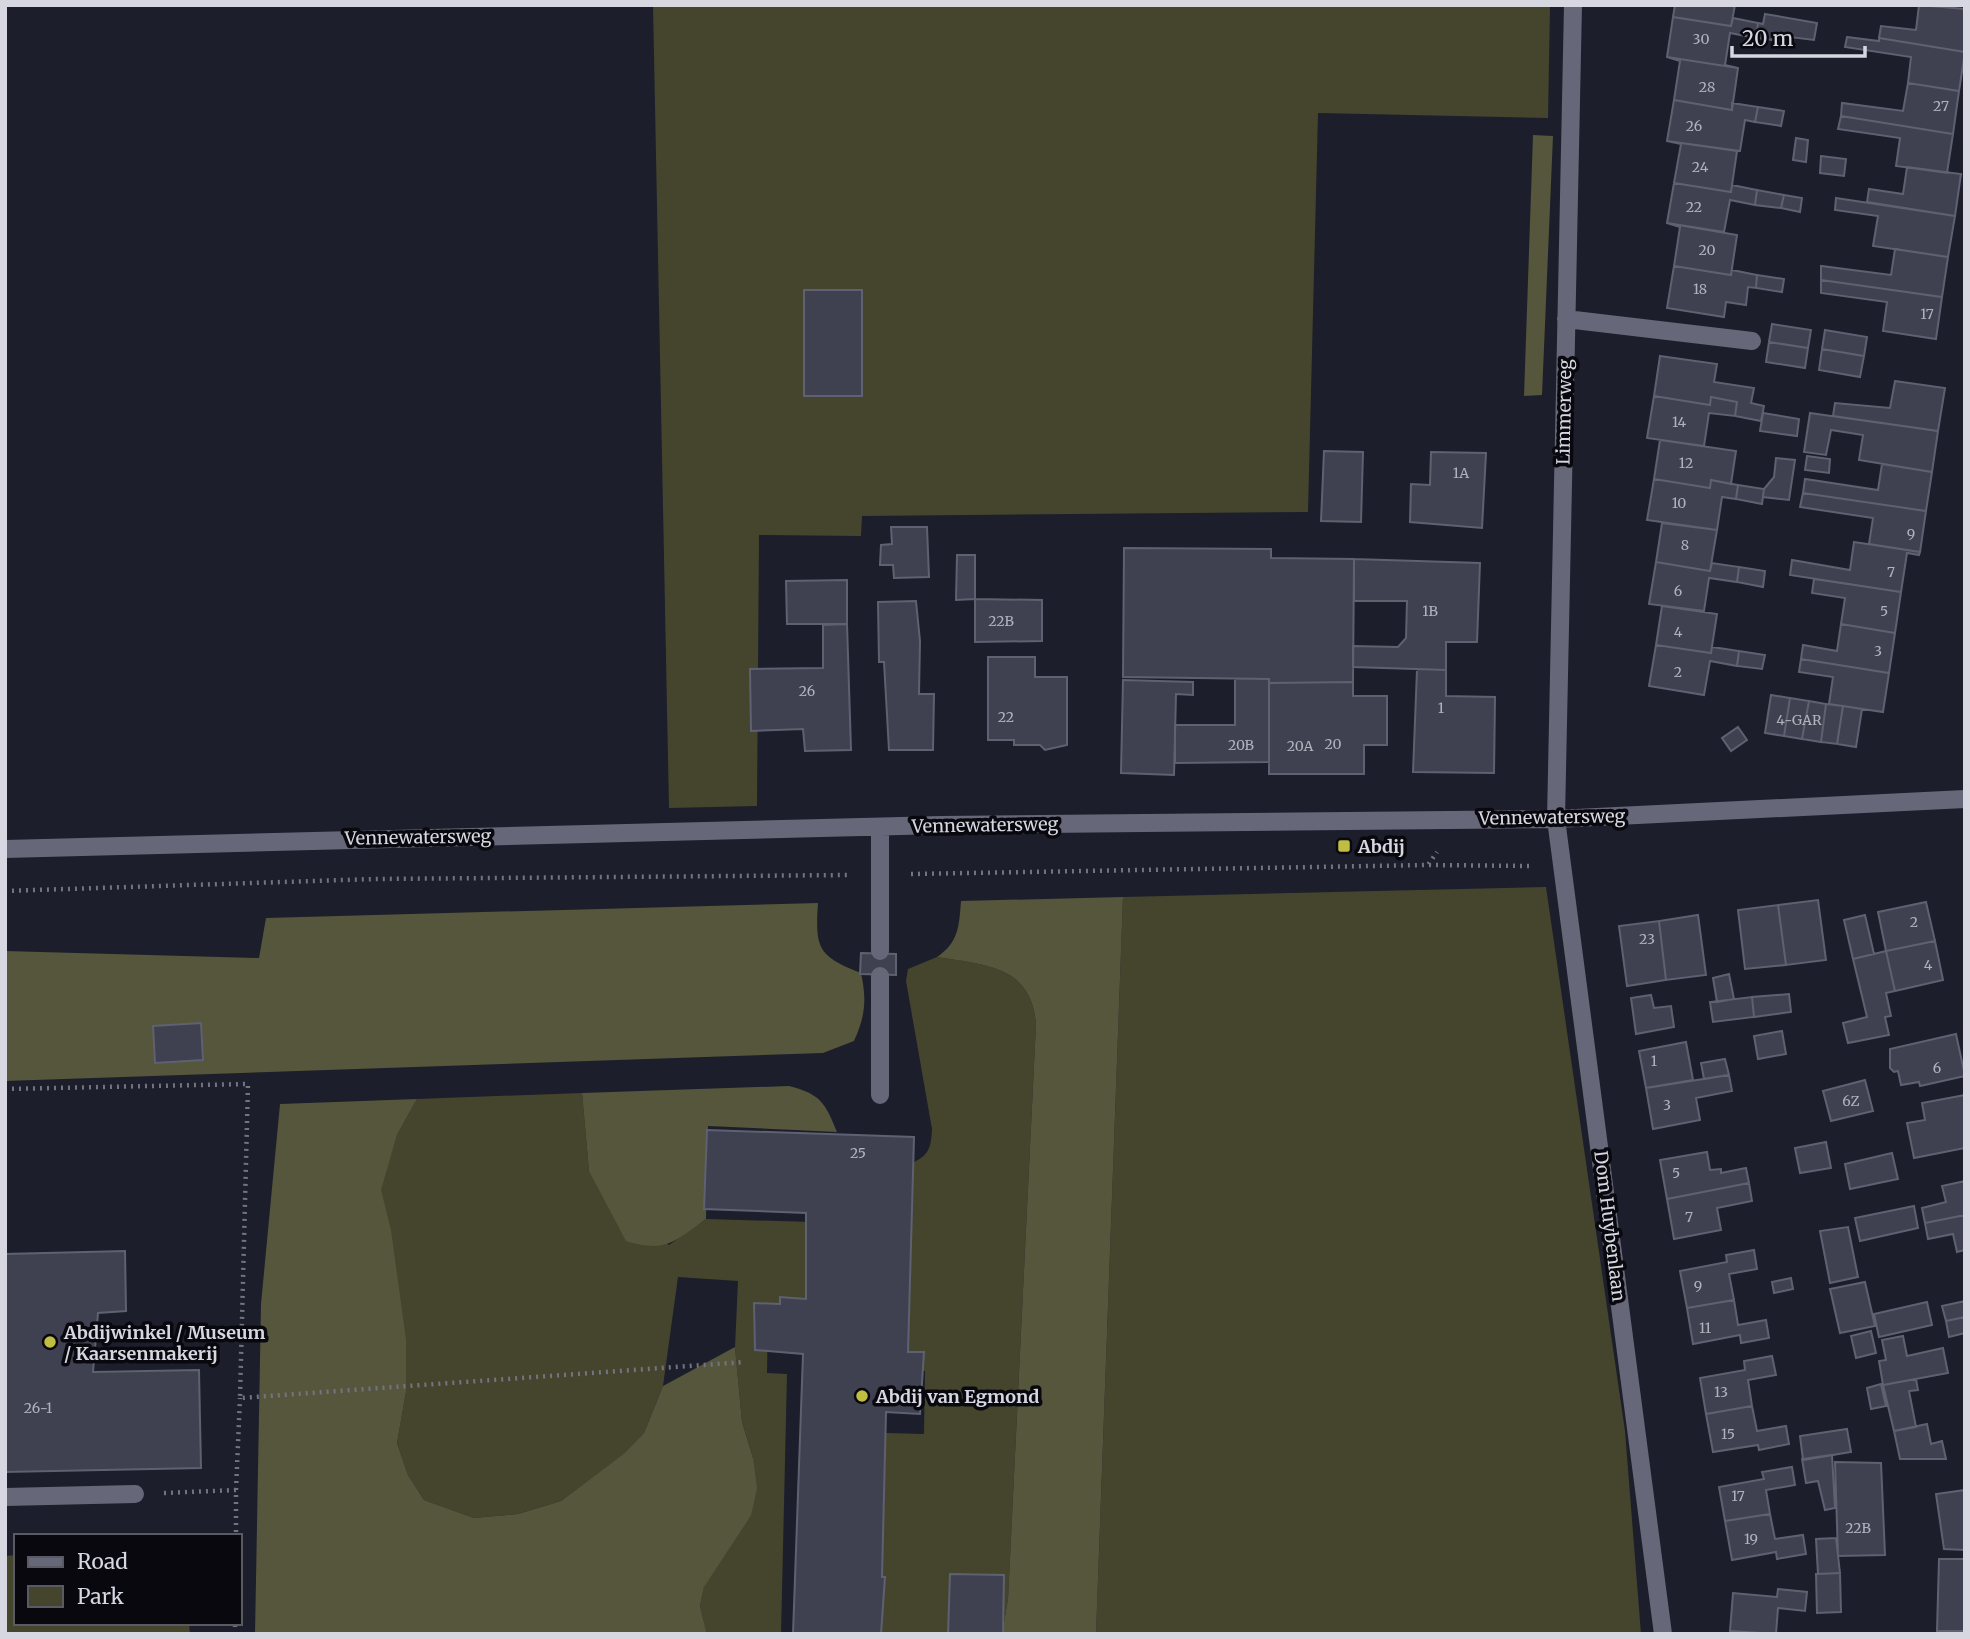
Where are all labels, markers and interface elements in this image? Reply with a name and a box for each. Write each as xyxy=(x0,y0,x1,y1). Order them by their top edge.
scale bar xyxy=(1732,14,1865,58)
text: 20 m xyxy=(1742,25,1794,52)
house number: 30 xyxy=(1693,30,1709,48)
house number: 28 xyxy=(1699,78,1715,96)
house number: 27 xyxy=(1933,97,1949,115)
house number: 26 xyxy=(1686,117,1702,135)
house number: 24 xyxy=(1692,158,1709,176)
house number: 22 xyxy=(1686,198,1702,216)
house number: 20 xyxy=(1698,241,1716,259)
house number: 18 xyxy=(1693,280,1707,298)
house number: 17 xyxy=(1920,305,1934,323)
street label: Limmerweg xyxy=(1552,359,1576,465)
house number: 14 xyxy=(1672,413,1686,431)
house number: 12 xyxy=(1679,454,1693,472)
house number: 1A xyxy=(1453,464,1469,482)
house number: 10 xyxy=(1672,494,1686,512)
house number: 9 xyxy=(1907,525,1915,543)
house number: 8 xyxy=(1681,536,1689,554)
house number: 7 xyxy=(1887,563,1895,581)
house number: 6 xyxy=(1674,582,1682,600)
house number: 1B xyxy=(1422,602,1438,620)
house number: 5 xyxy=(1880,602,1888,620)
house number: 22B xyxy=(988,612,1014,630)
house number: 4 xyxy=(1674,623,1683,641)
house number: 3 xyxy=(1874,642,1882,660)
house number: 2 xyxy=(1674,663,1682,681)
house number: 26 xyxy=(799,682,815,700)
house number: 1 xyxy=(1438,699,1444,717)
house number: 22 xyxy=(998,708,1014,726)
house number: 4-GAR xyxy=(1776,711,1822,729)
house number: 20 xyxy=(1324,735,1342,753)
house number: 20B xyxy=(1228,736,1254,754)
house number: 20A xyxy=(1287,737,1313,755)
street label: Vennewatersweg xyxy=(1477,804,1626,830)
street label: Vennewatersweg xyxy=(910,812,1059,838)
street label: Vennewatersweg xyxy=(343,824,492,850)
place label: Abdij xyxy=(1357,835,1405,858)
marker: Abdij xyxy=(1336,838,1352,854)
house number: 2 xyxy=(1910,913,1918,931)
house number: 23 xyxy=(1639,930,1655,948)
house number: 4 xyxy=(1924,956,1933,974)
house number: 1 xyxy=(1651,1052,1657,1070)
house number: 6 xyxy=(1933,1059,1941,1077)
house number: 6Z xyxy=(1842,1092,1860,1110)
house number: 3 xyxy=(1663,1096,1671,1114)
house number: 25 xyxy=(850,1144,866,1162)
street label: Dom Huybenlaan xyxy=(1589,1149,1631,1303)
house number: 5 xyxy=(1672,1164,1680,1182)
house number: 7 xyxy=(1685,1208,1693,1226)
house number: 9 xyxy=(1694,1277,1702,1295)
house number: 11 xyxy=(1699,1319,1711,1337)
place label: Abdijwinkel / Museum / Kaarsenmakerij xyxy=(63,1321,265,1365)
marker: Abdijwinkel / Museum / Kaarsenmakerij xyxy=(42,1334,58,1350)
house number: 13 xyxy=(1714,1383,1728,1401)
place label: Abdij van Egmond xyxy=(875,1385,1039,1408)
marker: Abdij van Egmond xyxy=(854,1388,870,1404)
house number: 26-1 xyxy=(24,1399,52,1417)
house number: 15 xyxy=(1721,1425,1735,1443)
house number: 17 xyxy=(1731,1487,1745,1505)
house number: 22B xyxy=(1845,1519,1871,1537)
house number: 19 xyxy=(1744,1530,1758,1548)
legend xyxy=(14,1534,242,1625)
text: Road xyxy=(77,1548,128,1575)
text: Park xyxy=(77,1583,124,1610)

